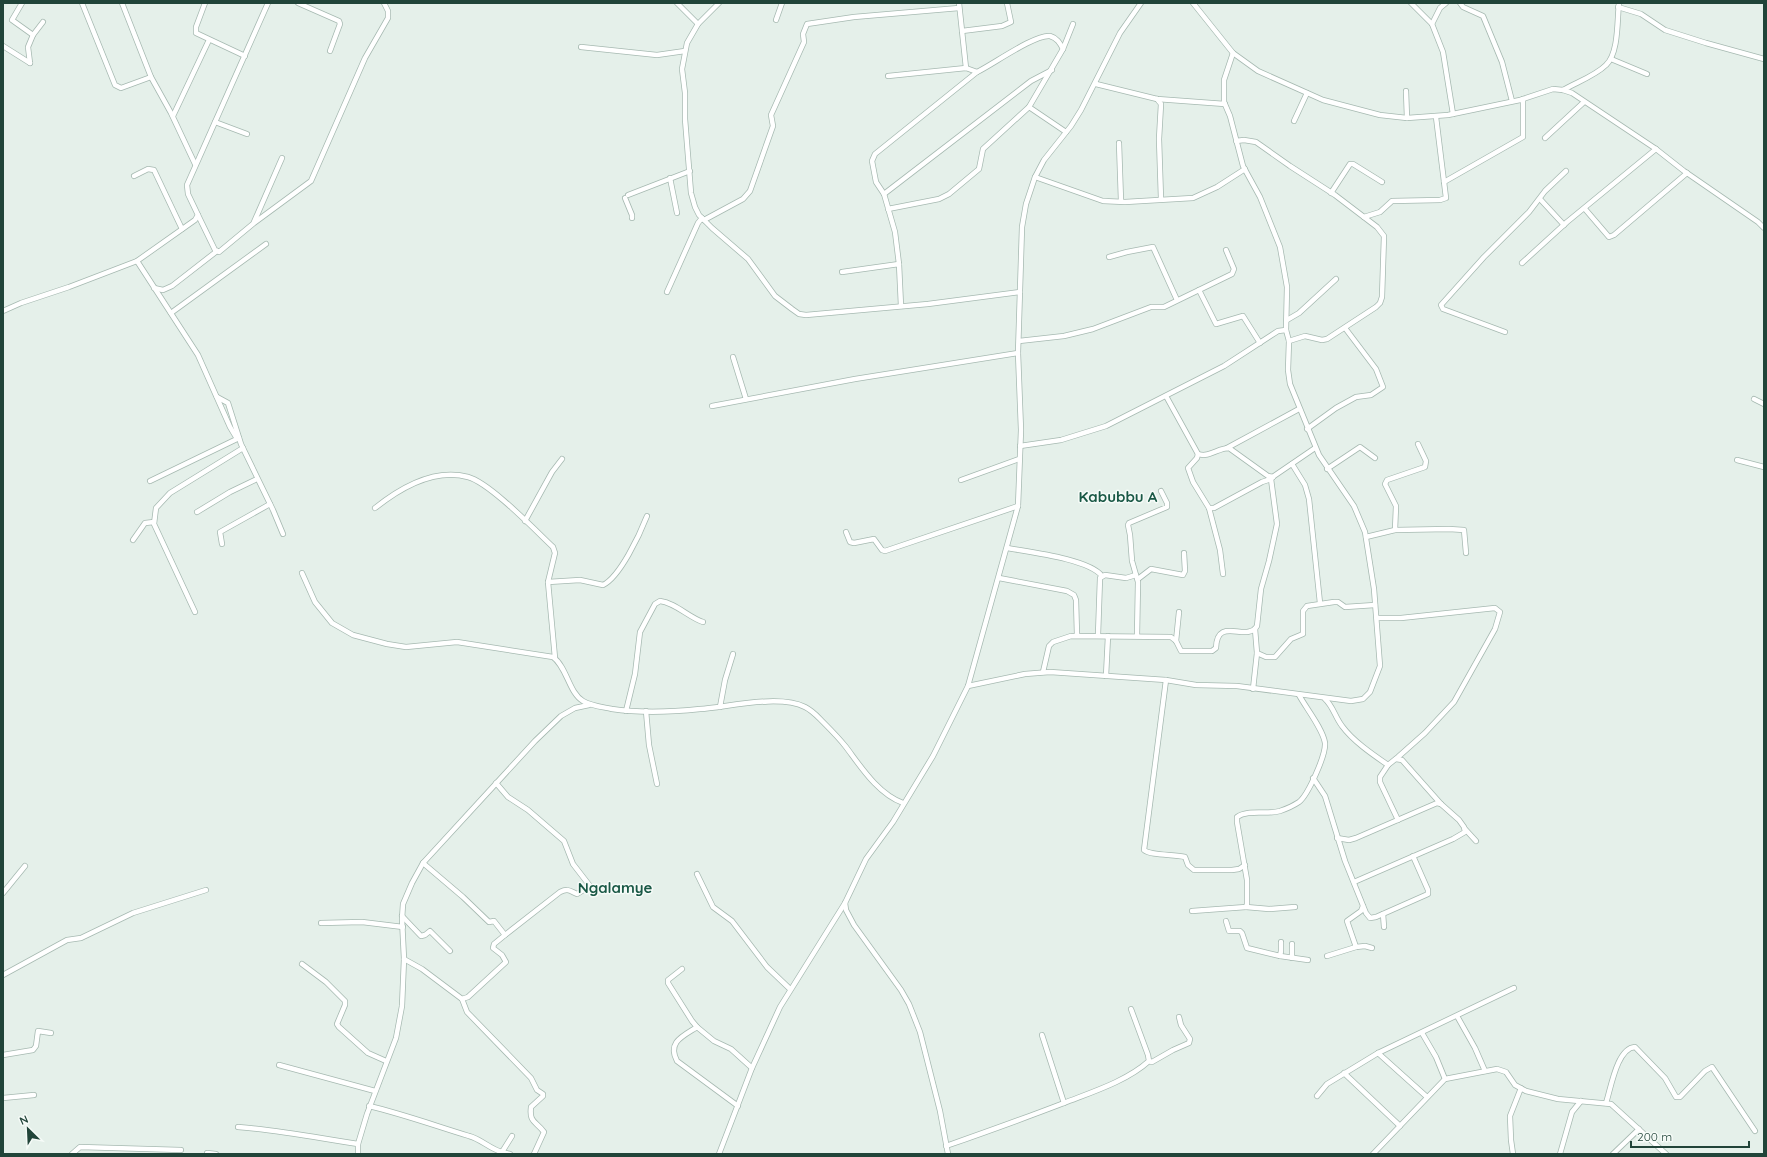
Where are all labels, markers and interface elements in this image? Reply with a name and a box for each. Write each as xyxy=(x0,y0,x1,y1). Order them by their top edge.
district label: Kabubbu A xyxy=(1079,487,1158,506)
district label: Ngalamye xyxy=(578,878,653,897)
north arrow xyxy=(8,1109,48,1149)
text: N xyxy=(17,1112,30,1128)
scale bar xyxy=(1631,1123,1749,1149)
text: 200 m xyxy=(1637,1129,1672,1144)

